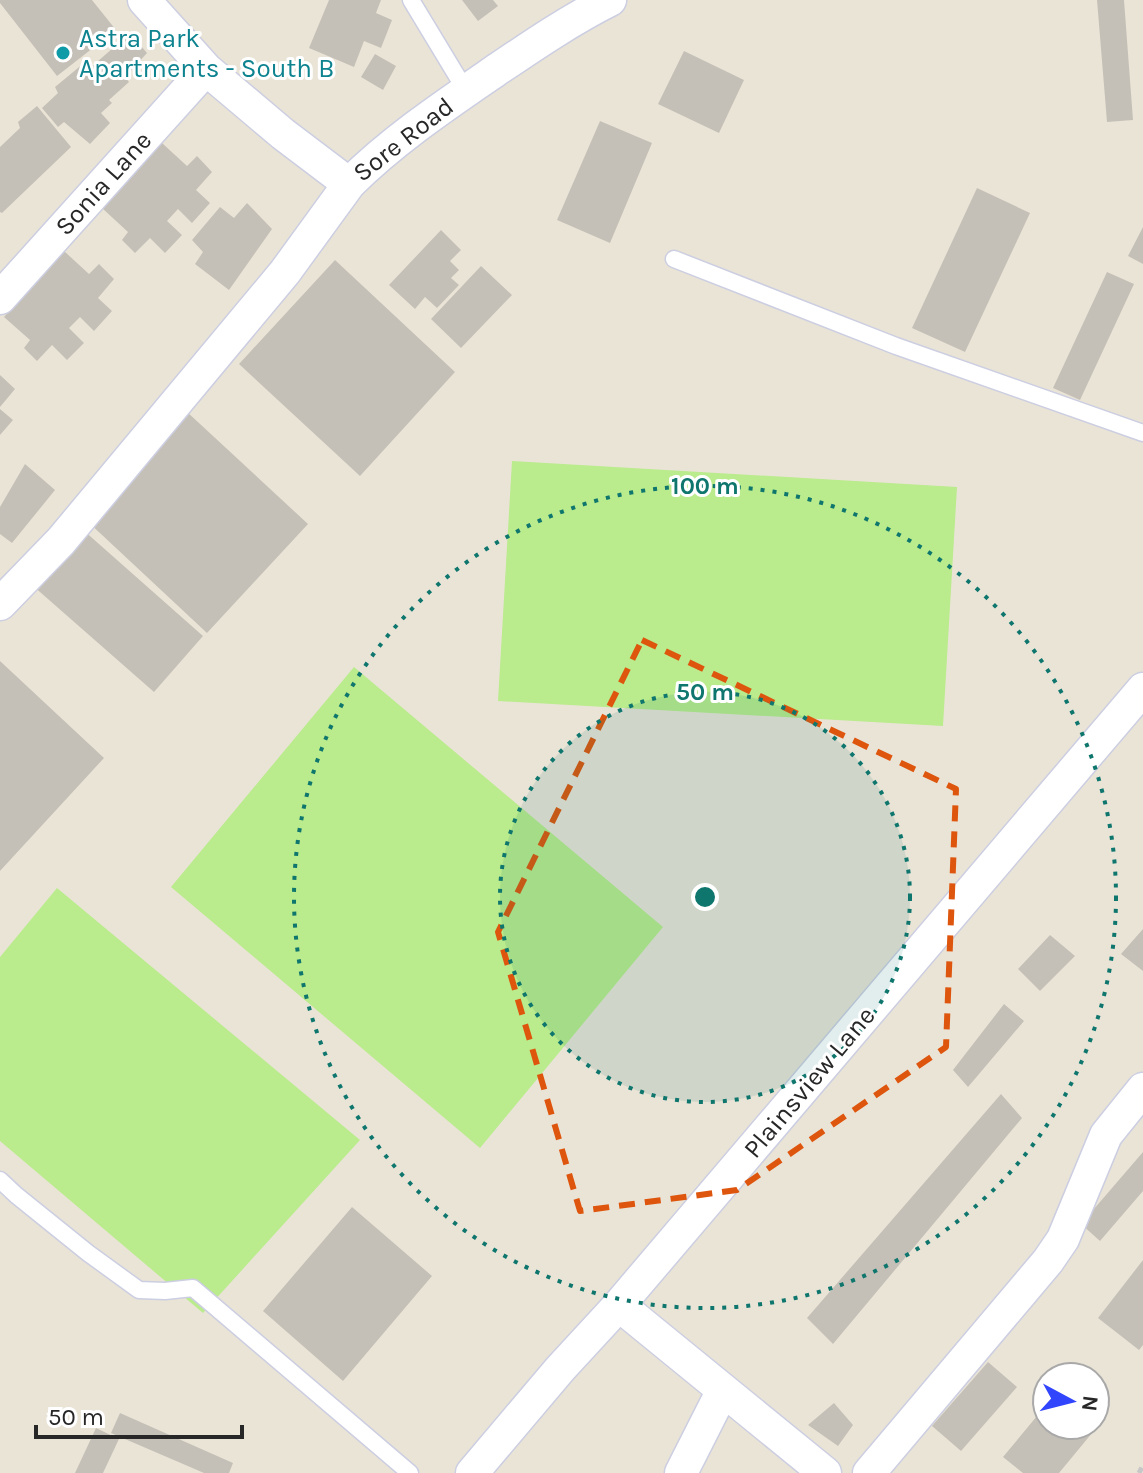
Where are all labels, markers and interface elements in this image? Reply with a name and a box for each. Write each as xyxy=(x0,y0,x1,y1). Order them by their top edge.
place label: Astra Park Apartments - South B xyxy=(79,23,334,84)
marker: Astra Park Apartments - South B xyxy=(54,44,72,62)
street label: Sore Road xyxy=(347,91,460,188)
street label: Sonia Lane xyxy=(49,125,158,242)
text: 100 m xyxy=(671,472,739,500)
text: 50 m xyxy=(676,678,734,706)
centre of rings xyxy=(691,883,719,911)
street label: Plainsview Lane xyxy=(737,1000,882,1164)
north arrow xyxy=(1031,1361,1111,1441)
scale bar xyxy=(36,1389,242,1439)
text: N xyxy=(1076,1394,1104,1413)
text: 50 m xyxy=(48,1403,104,1431)

